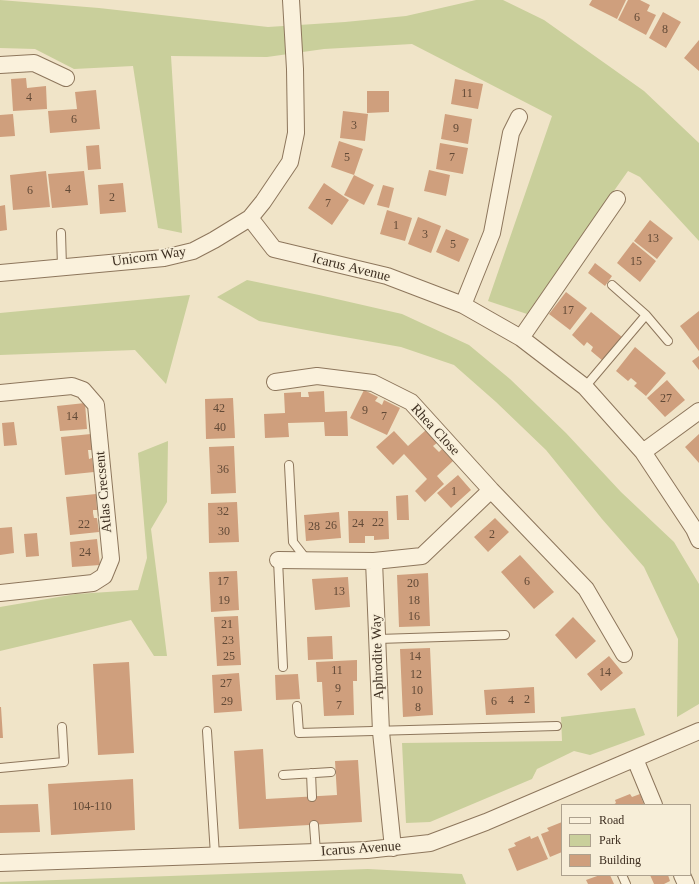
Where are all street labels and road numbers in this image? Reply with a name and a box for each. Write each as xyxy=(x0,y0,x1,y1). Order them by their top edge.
street label: Unicorn Way xyxy=(111,243,187,271)
street label: Icarus Avenue xyxy=(310,250,392,286)
street label: Rhea Close xyxy=(407,401,463,459)
street label: Atlas Crecsent xyxy=(92,450,116,534)
street label: Aphrodite Way xyxy=(368,614,388,700)
street label: Icarus Avenue xyxy=(320,838,402,860)

